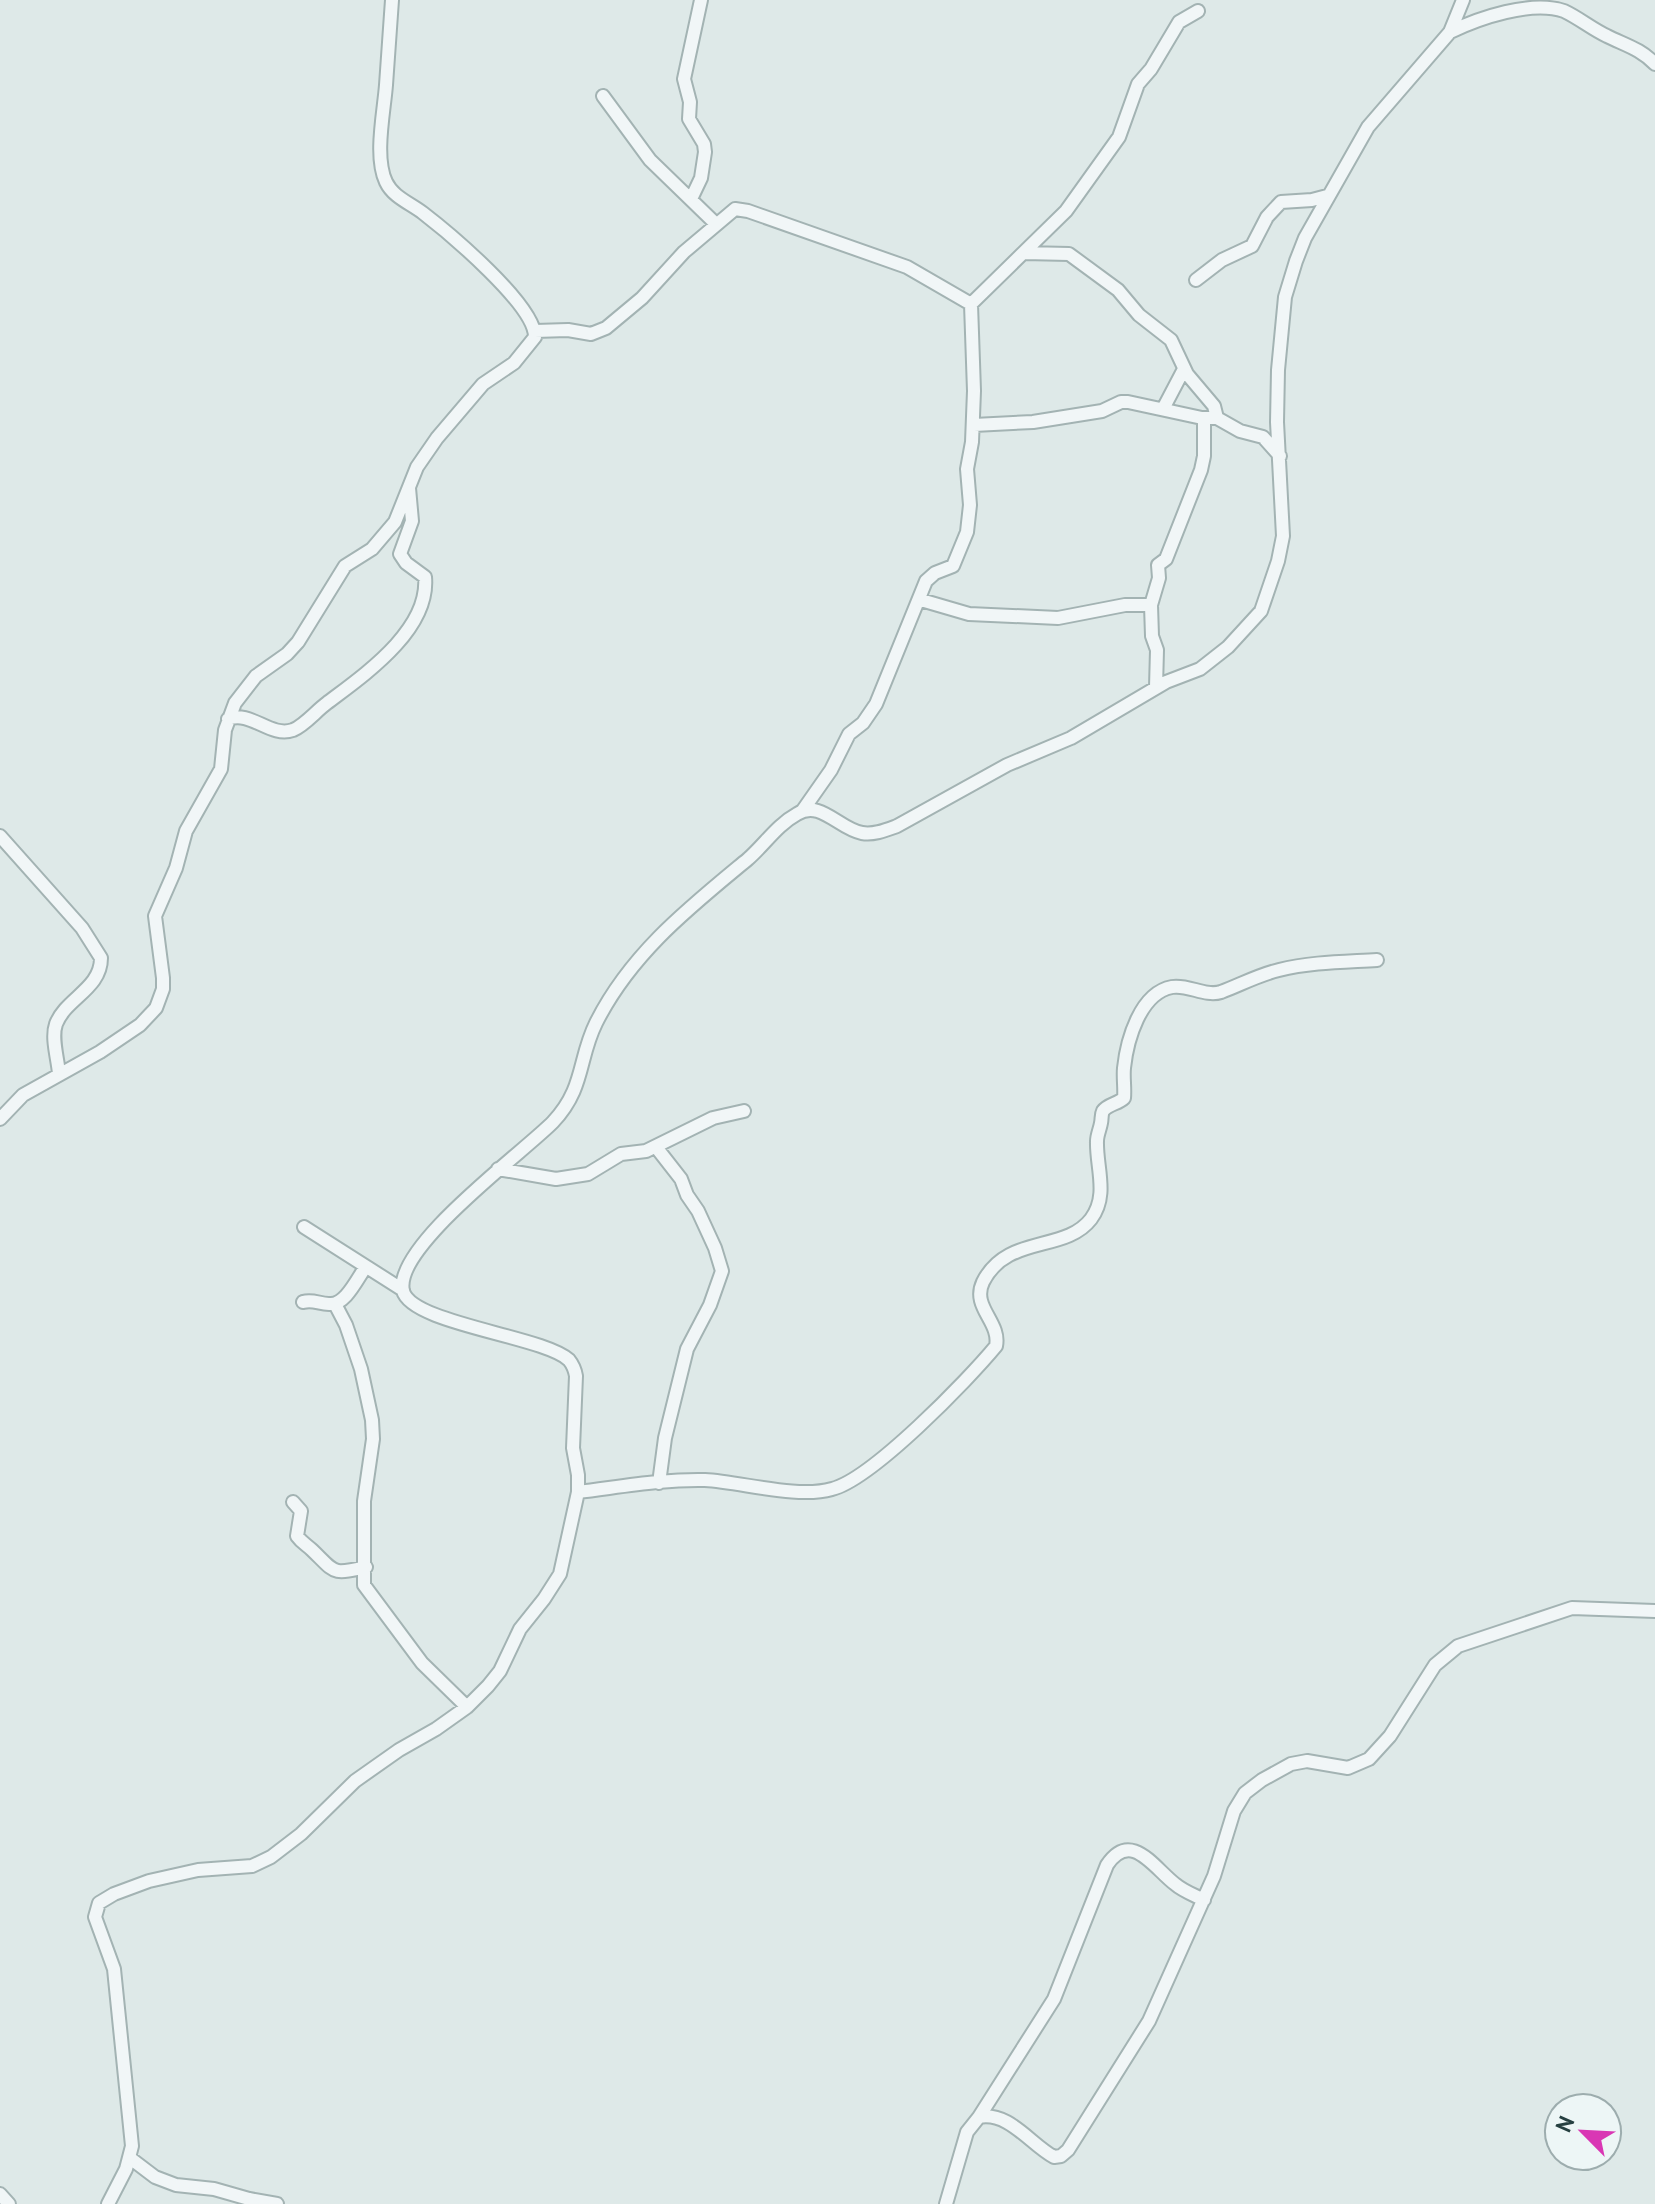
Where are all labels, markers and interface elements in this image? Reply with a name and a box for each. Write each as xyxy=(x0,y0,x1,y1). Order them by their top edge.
north arrow xyxy=(1543,2092,1623,2172)
text: N xyxy=(1549,2112,1580,2136)

